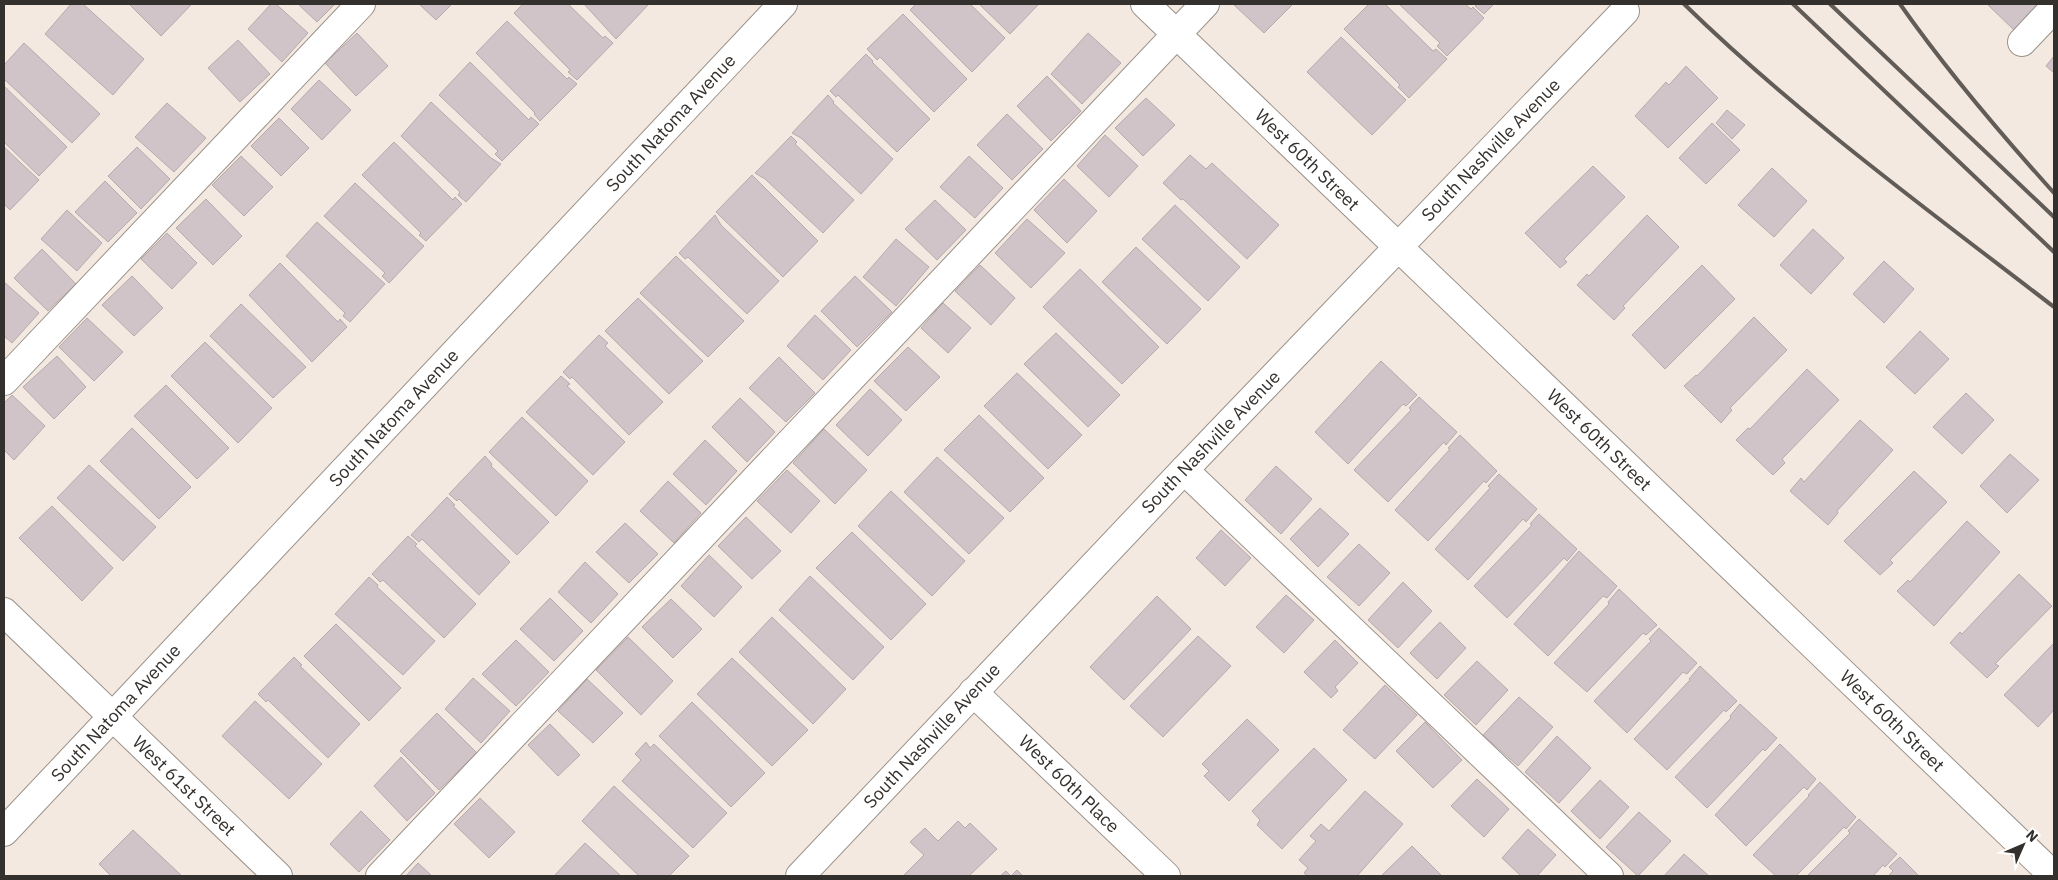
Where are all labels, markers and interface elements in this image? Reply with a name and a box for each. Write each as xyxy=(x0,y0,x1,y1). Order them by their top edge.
street label: South Natoma Avenue xyxy=(601,49,740,196)
street label: South Nashville Avenue xyxy=(1416,73,1565,226)
street label: West 60th Street xyxy=(1250,104,1364,215)
street label: South Natoma Avenue xyxy=(324,344,463,491)
street label: South Nashville Avenue xyxy=(1136,365,1285,518)
street label: West 60th Street xyxy=(1542,384,1656,495)
street label: South Natoma Avenue xyxy=(46,639,185,786)
street label: South Nashville Avenue xyxy=(858,658,1005,813)
street label: West 60th Street xyxy=(1835,665,1949,776)
street label: West 61st Street xyxy=(128,730,241,841)
street label: West 60th Place xyxy=(1014,730,1125,838)
north arrow xyxy=(1998,820,2048,870)
text: N xyxy=(2022,826,2042,846)

